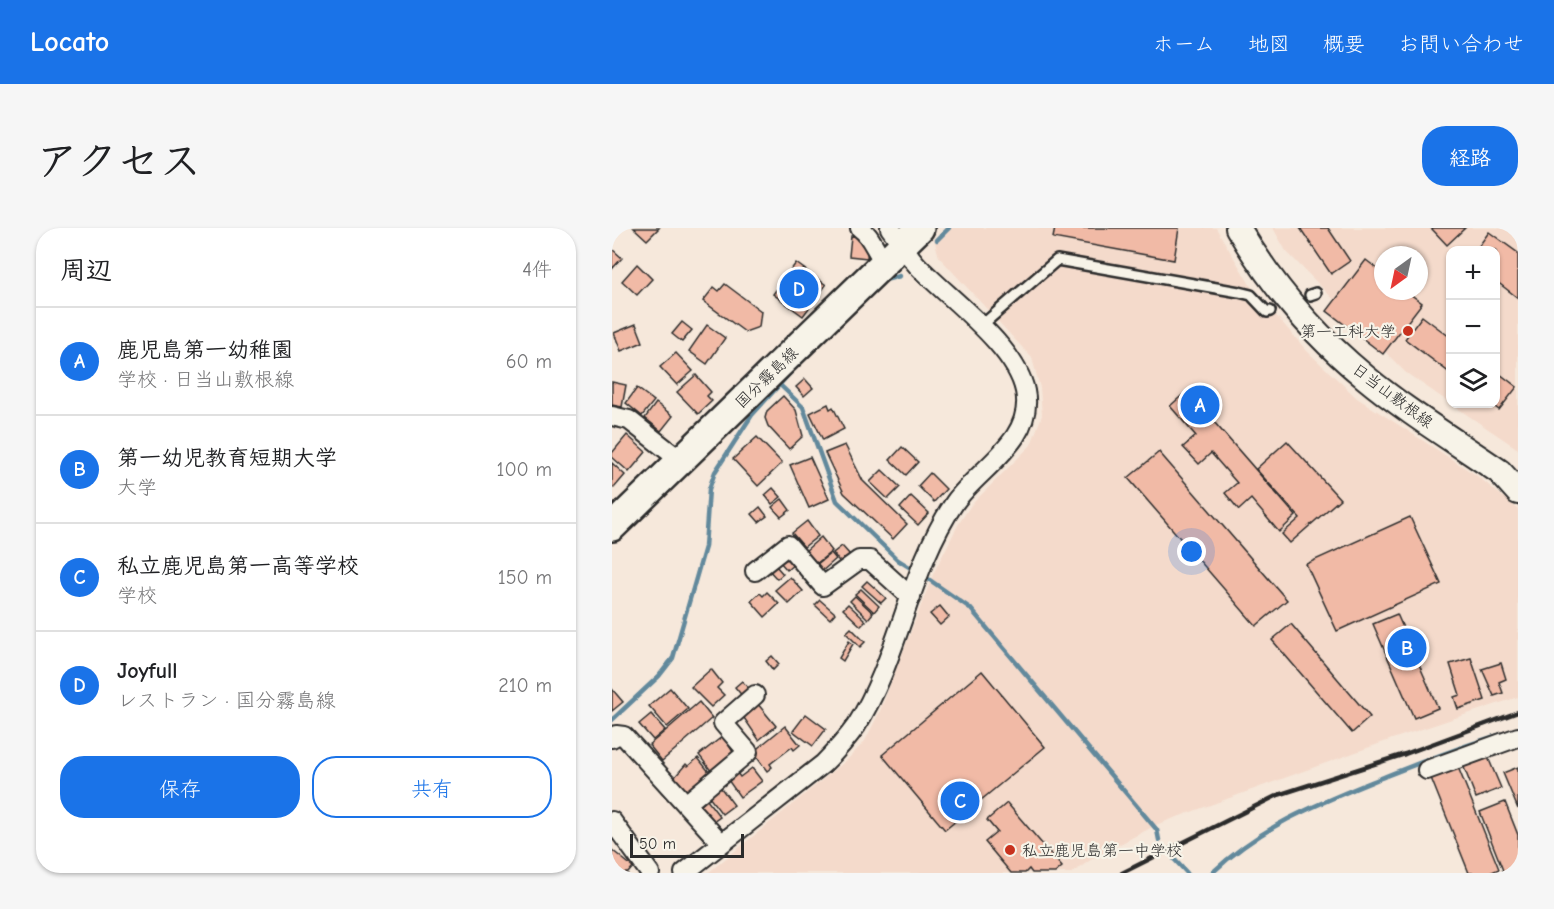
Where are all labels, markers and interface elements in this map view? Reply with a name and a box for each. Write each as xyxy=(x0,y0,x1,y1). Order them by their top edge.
text: Locato xyxy=(30,26,109,58)
text: ホーム xyxy=(1153,32,1215,56)
text: 地図 xyxy=(1248,32,1290,56)
text: 概要 xyxy=(1323,32,1365,56)
text: お問い合わせ xyxy=(1398,32,1524,56)
button: 経路 xyxy=(1422,126,1518,186)
text: アクセス xyxy=(36,137,201,186)
north arrow xyxy=(1374,246,1428,300)
map controls xyxy=(1446,246,1500,408)
button: + xyxy=(1446,246,1500,300)
text: 周辺 xyxy=(60,256,112,286)
text: 4件 xyxy=(522,258,552,281)
pin: D xyxy=(780,266,819,312)
button: − xyxy=(1446,300,1500,354)
place label: 第一工科大学 xyxy=(1300,323,1396,341)
marker: 第一工科大学 xyxy=(1401,324,1415,338)
text: 鹿児島第一幼稚園 xyxy=(117,337,293,363)
street label: 国分霧島線 xyxy=(732,343,802,412)
text: A xyxy=(74,350,85,373)
text: 60 m xyxy=(506,350,552,373)
button: layers xyxy=(1446,354,1500,408)
street label: 日当山敷根線 xyxy=(1349,360,1436,432)
text: 学校 · 日当山敷根線 xyxy=(117,368,294,391)
pin: A xyxy=(1180,382,1220,428)
text: 第一幼児教育短期大学 xyxy=(117,445,337,471)
text: B xyxy=(73,458,86,481)
text: 100 m xyxy=(497,458,552,481)
text: 大学 xyxy=(117,476,157,499)
your location xyxy=(1177,537,1206,566)
text: 私立鹿児島第一高等学校 xyxy=(117,553,359,579)
text: C xyxy=(73,566,86,589)
text: 150 m xyxy=(498,566,552,589)
text: 学校 xyxy=(117,584,157,607)
pin: B xyxy=(1388,626,1426,670)
text: Joyfull xyxy=(117,658,177,684)
text: D xyxy=(73,674,86,697)
text: 210 m xyxy=(498,674,552,697)
text: レストラン · 国分霧島線 xyxy=(117,689,335,712)
button: 保存 xyxy=(60,756,300,818)
button: 共有 xyxy=(312,756,552,818)
pin: C xyxy=(940,778,980,824)
scale bar xyxy=(630,831,744,858)
text: 50 m xyxy=(639,835,676,853)
place label: 私立鹿児島第一中学校 xyxy=(1022,842,1182,860)
marker: 私立鹿児島第一中学校 xyxy=(1003,843,1017,857)

